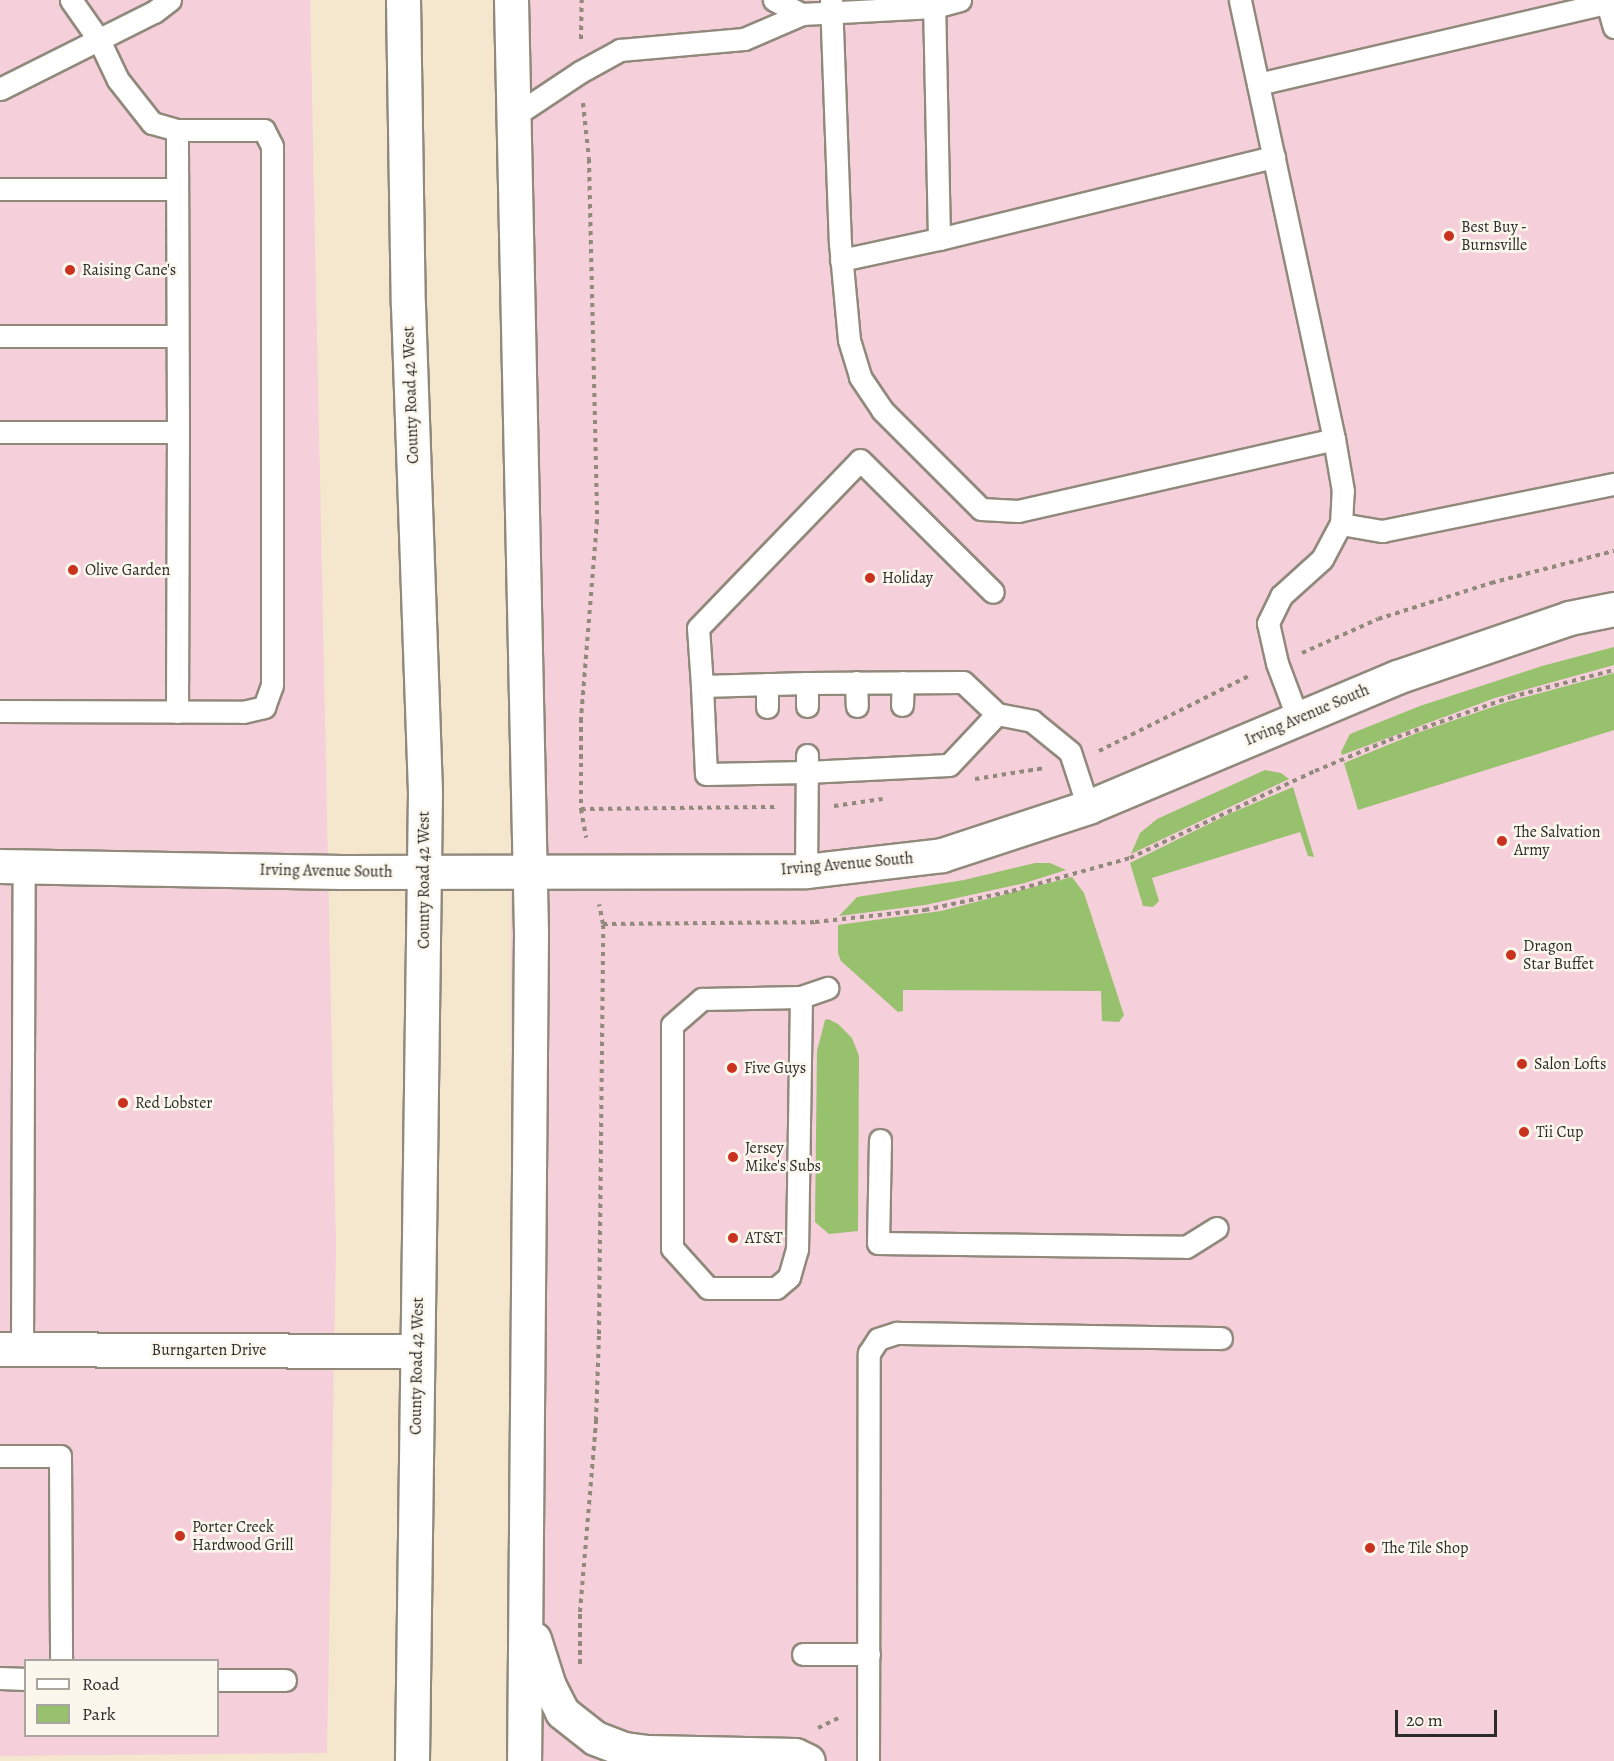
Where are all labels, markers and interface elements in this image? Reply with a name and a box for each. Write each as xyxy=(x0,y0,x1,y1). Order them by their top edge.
place label: Best Buy - Burnsville xyxy=(1461,217,1527,255)
marker: Best Buy - Burnsville xyxy=(1442,229,1456,243)
place label: Raising Cane's xyxy=(82,260,176,280)
marker: Raising Cane's xyxy=(63,263,77,277)
street label: County Road 42 West xyxy=(399,326,423,464)
place label: Olive Garden xyxy=(85,560,170,580)
marker: Olive Garden xyxy=(66,563,80,577)
place label: Holiday xyxy=(882,568,933,588)
marker: Holiday xyxy=(863,571,877,585)
street label: Irving Avenue South xyxy=(1242,680,1372,750)
street label: County Road 42 West xyxy=(414,811,434,949)
place label: The Salvation Army xyxy=(1514,822,1601,860)
marker: The Salvation Army xyxy=(1495,834,1509,848)
street label: Irving Avenue South xyxy=(780,849,914,879)
street label: Irving Avenue South xyxy=(259,860,393,882)
place label: Dragon Star Buffet xyxy=(1523,936,1594,974)
marker: Dragon Star Buffet xyxy=(1504,948,1518,962)
place label: Salon Lofts xyxy=(1534,1054,1606,1074)
marker: Salon Lofts xyxy=(1515,1057,1529,1071)
place label: Five Guys xyxy=(744,1058,806,1078)
marker: Five Guys xyxy=(725,1061,739,1075)
place label: Red Lobster xyxy=(135,1093,212,1113)
marker: Red Lobster xyxy=(116,1096,130,1110)
place label: Tii Cup xyxy=(1536,1122,1584,1142)
marker: Tii Cup xyxy=(1517,1125,1531,1139)
place label: Jersey Mike's Subs xyxy=(745,1138,821,1176)
marker: Jersey Mike's Subs xyxy=(726,1150,740,1164)
place label: AT&T xyxy=(745,1228,783,1248)
marker: AT&T xyxy=(726,1231,740,1245)
street label: County Road 42 West xyxy=(406,1297,428,1435)
street label: Burngarten Drive xyxy=(152,1340,266,1360)
place label: Porter Creek Hardwood Grill xyxy=(192,1517,293,1555)
marker: Porter Creek Hardwood Grill xyxy=(173,1529,187,1543)
place label: The Tile Shop xyxy=(1382,1538,1468,1558)
marker: The Tile Shop xyxy=(1363,1541,1377,1555)
legend xyxy=(24,1659,219,1737)
text: Road xyxy=(82,1672,119,1696)
scale bar xyxy=(1398,1698,1500,1736)
text: Park xyxy=(82,1702,116,1726)
text: 20 m xyxy=(1406,1708,1443,1732)

